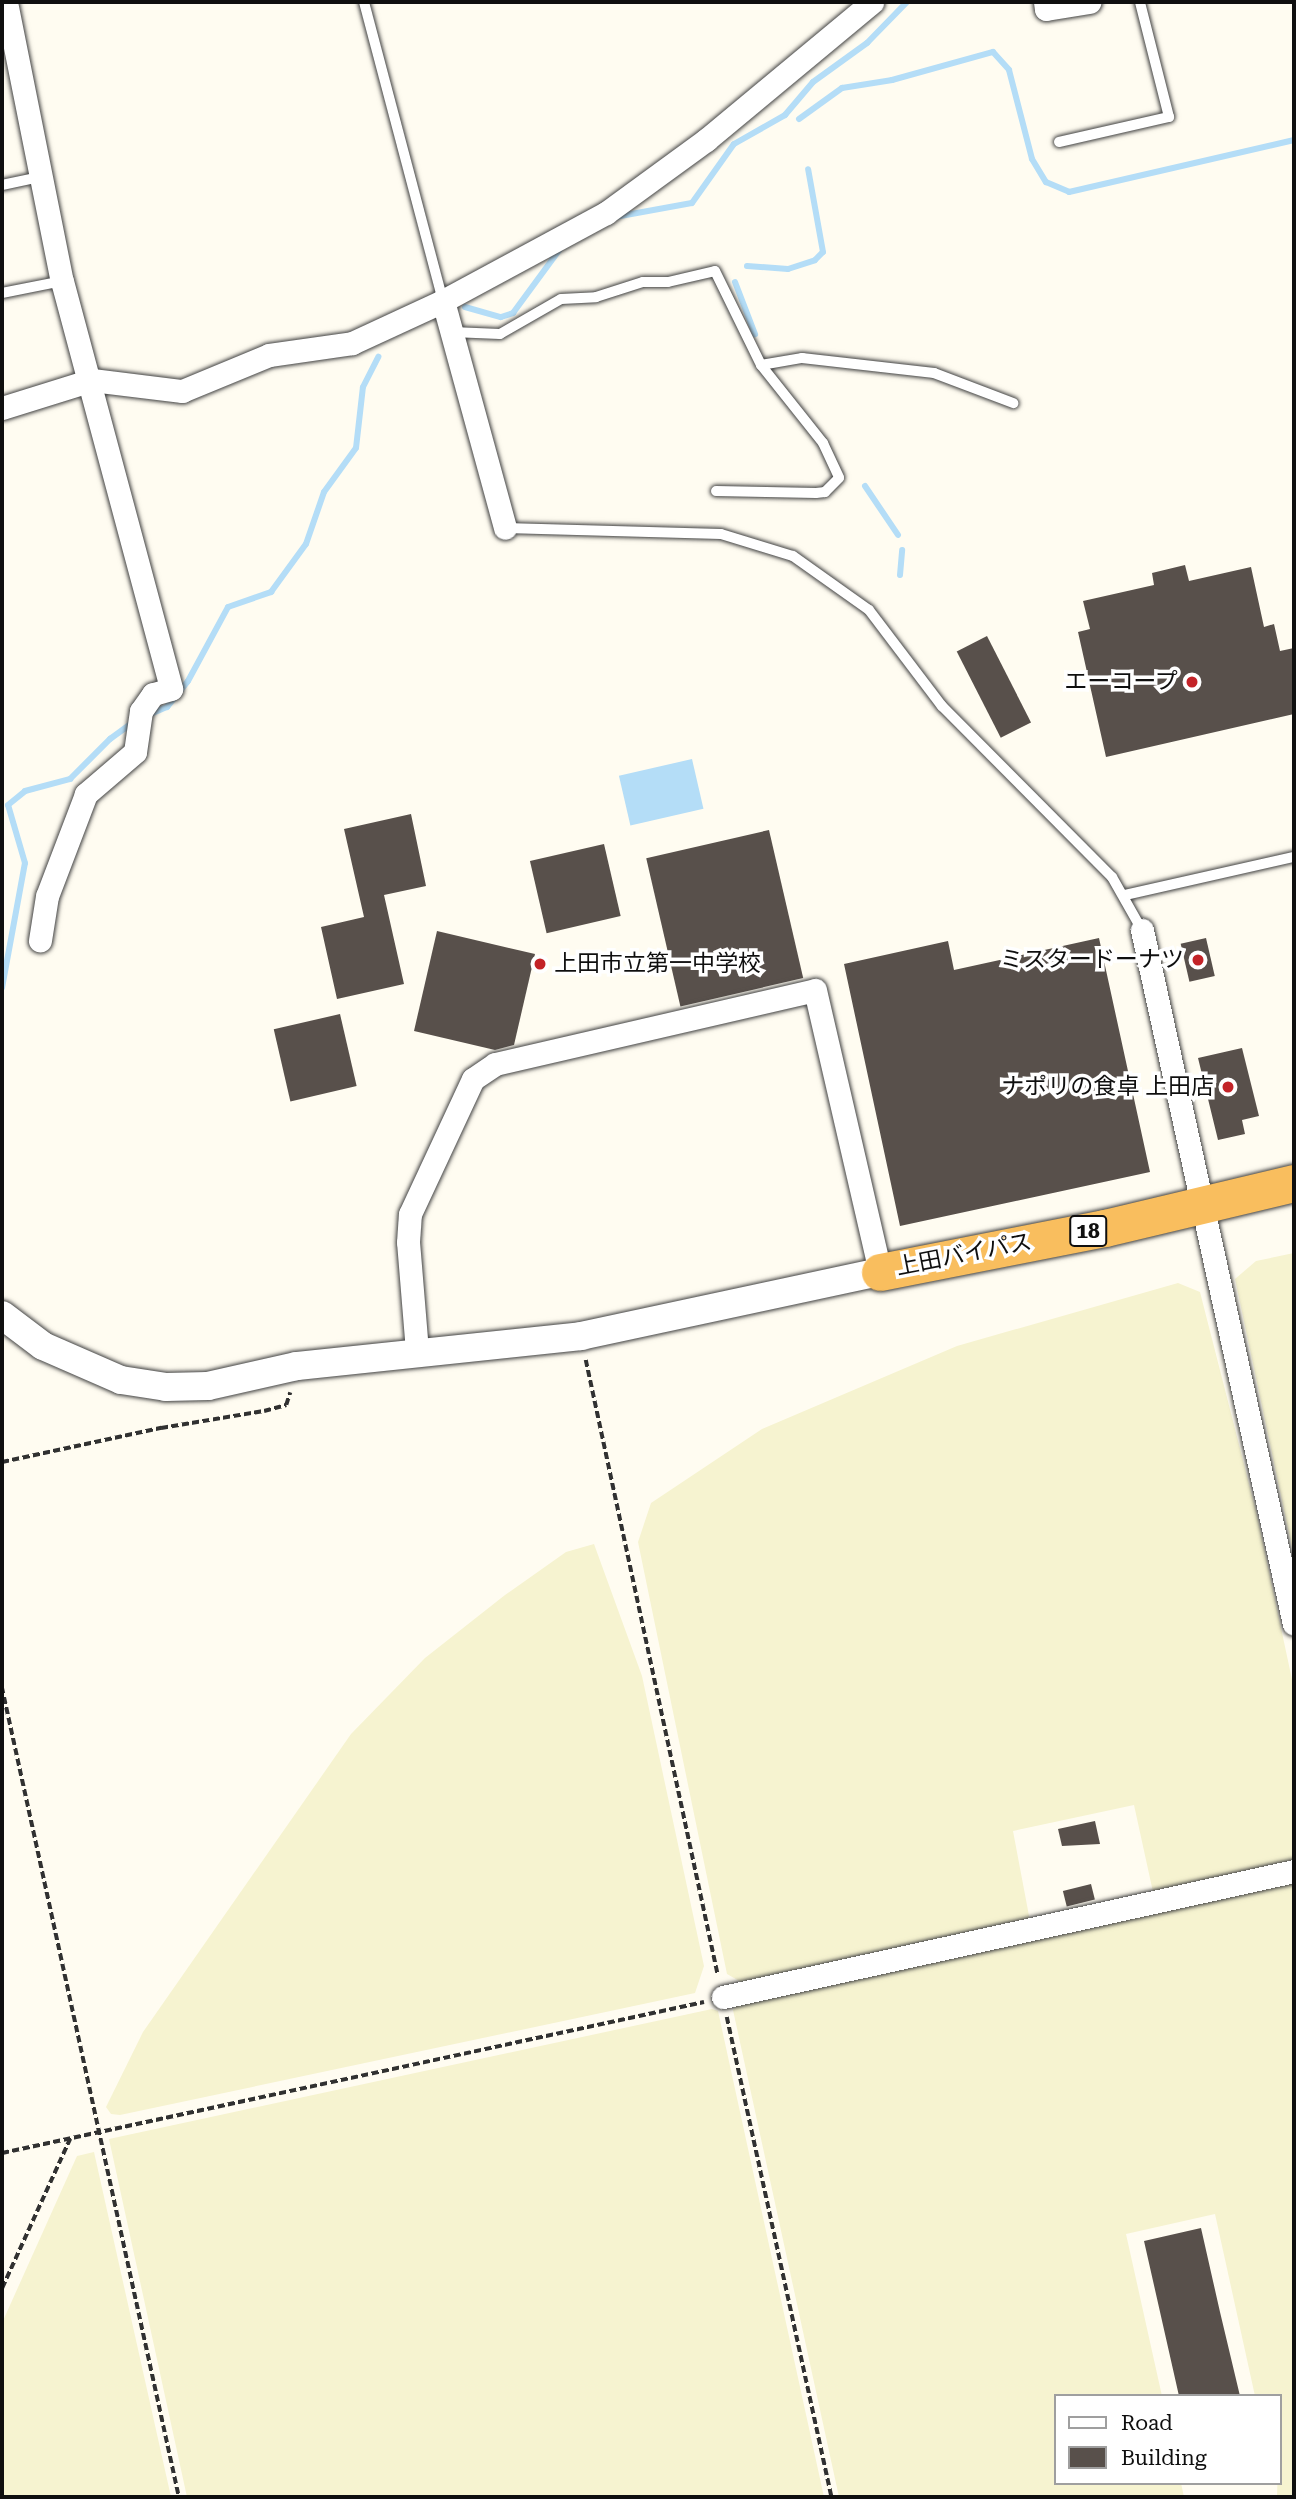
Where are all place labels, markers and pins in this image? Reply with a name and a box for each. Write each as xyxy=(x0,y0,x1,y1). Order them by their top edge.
place label: エーコープ xyxy=(1063,668,1178,696)
marker: エーコープ xyxy=(1184,674,1200,690)
place label: ミスタードーナツ xyxy=(1000,946,1184,974)
place label: 上田市立第一中学校 xyxy=(554,950,761,978)
marker: ミスタードーナツ xyxy=(1190,952,1206,968)
marker: 上田市立第一中学校 xyxy=(532,956,548,972)
place label: ナポリの食卓 上田店 xyxy=(1001,1073,1214,1101)
marker: ナポリの食卓 上田店 xyxy=(1220,1079,1236,1095)

